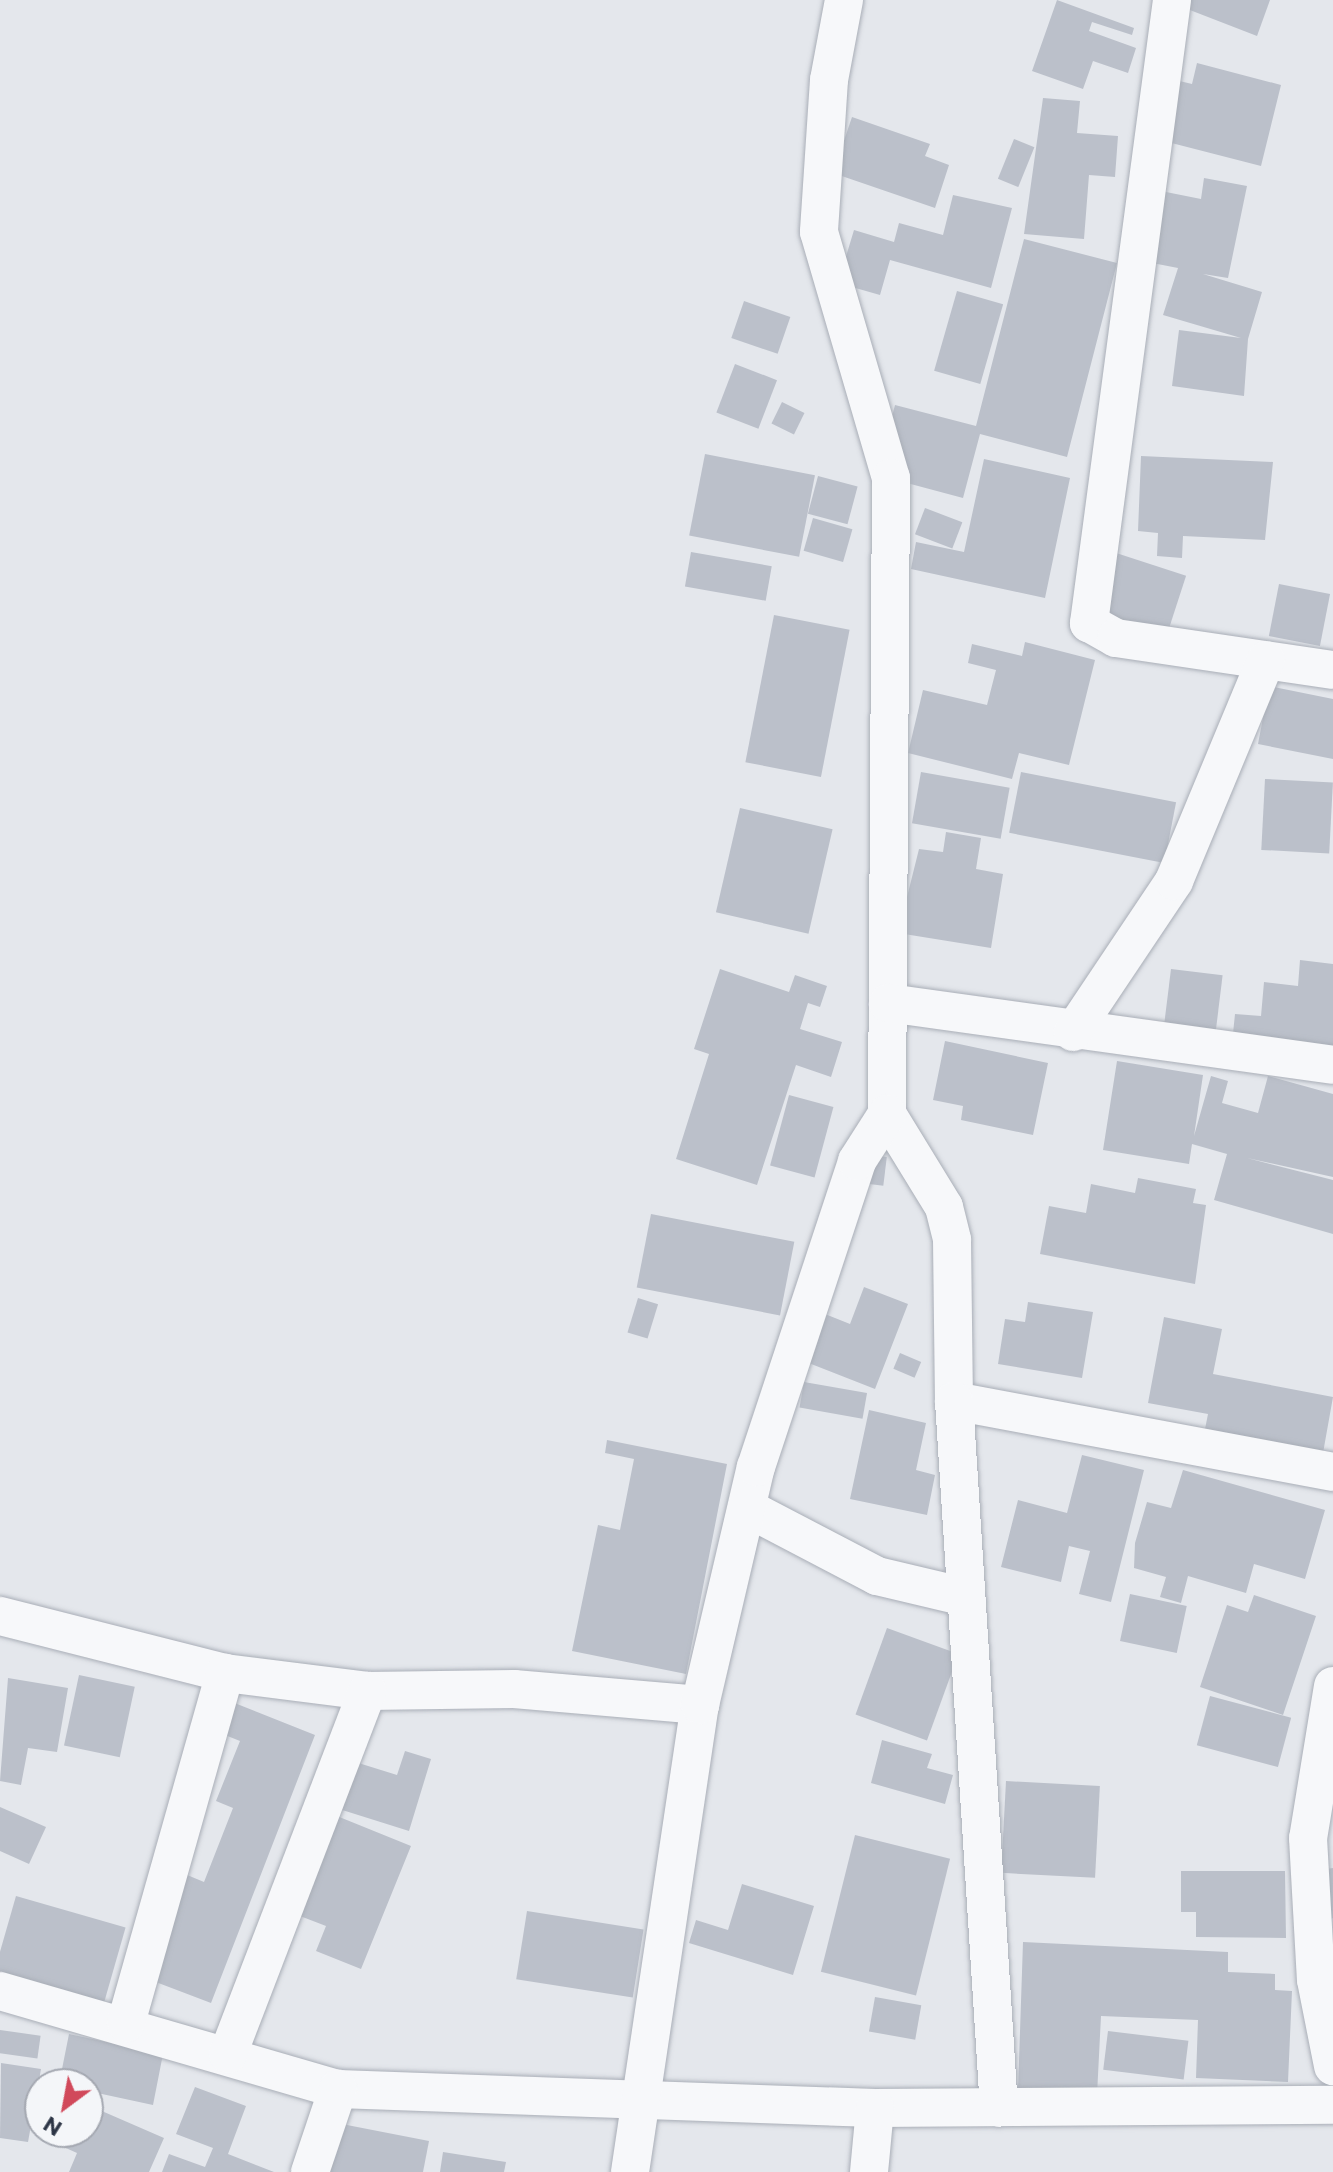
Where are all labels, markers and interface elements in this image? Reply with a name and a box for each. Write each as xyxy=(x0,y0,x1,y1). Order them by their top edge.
north arrow xyxy=(24,2068,104,2148)
text: N xyxy=(38,2111,66,2143)

